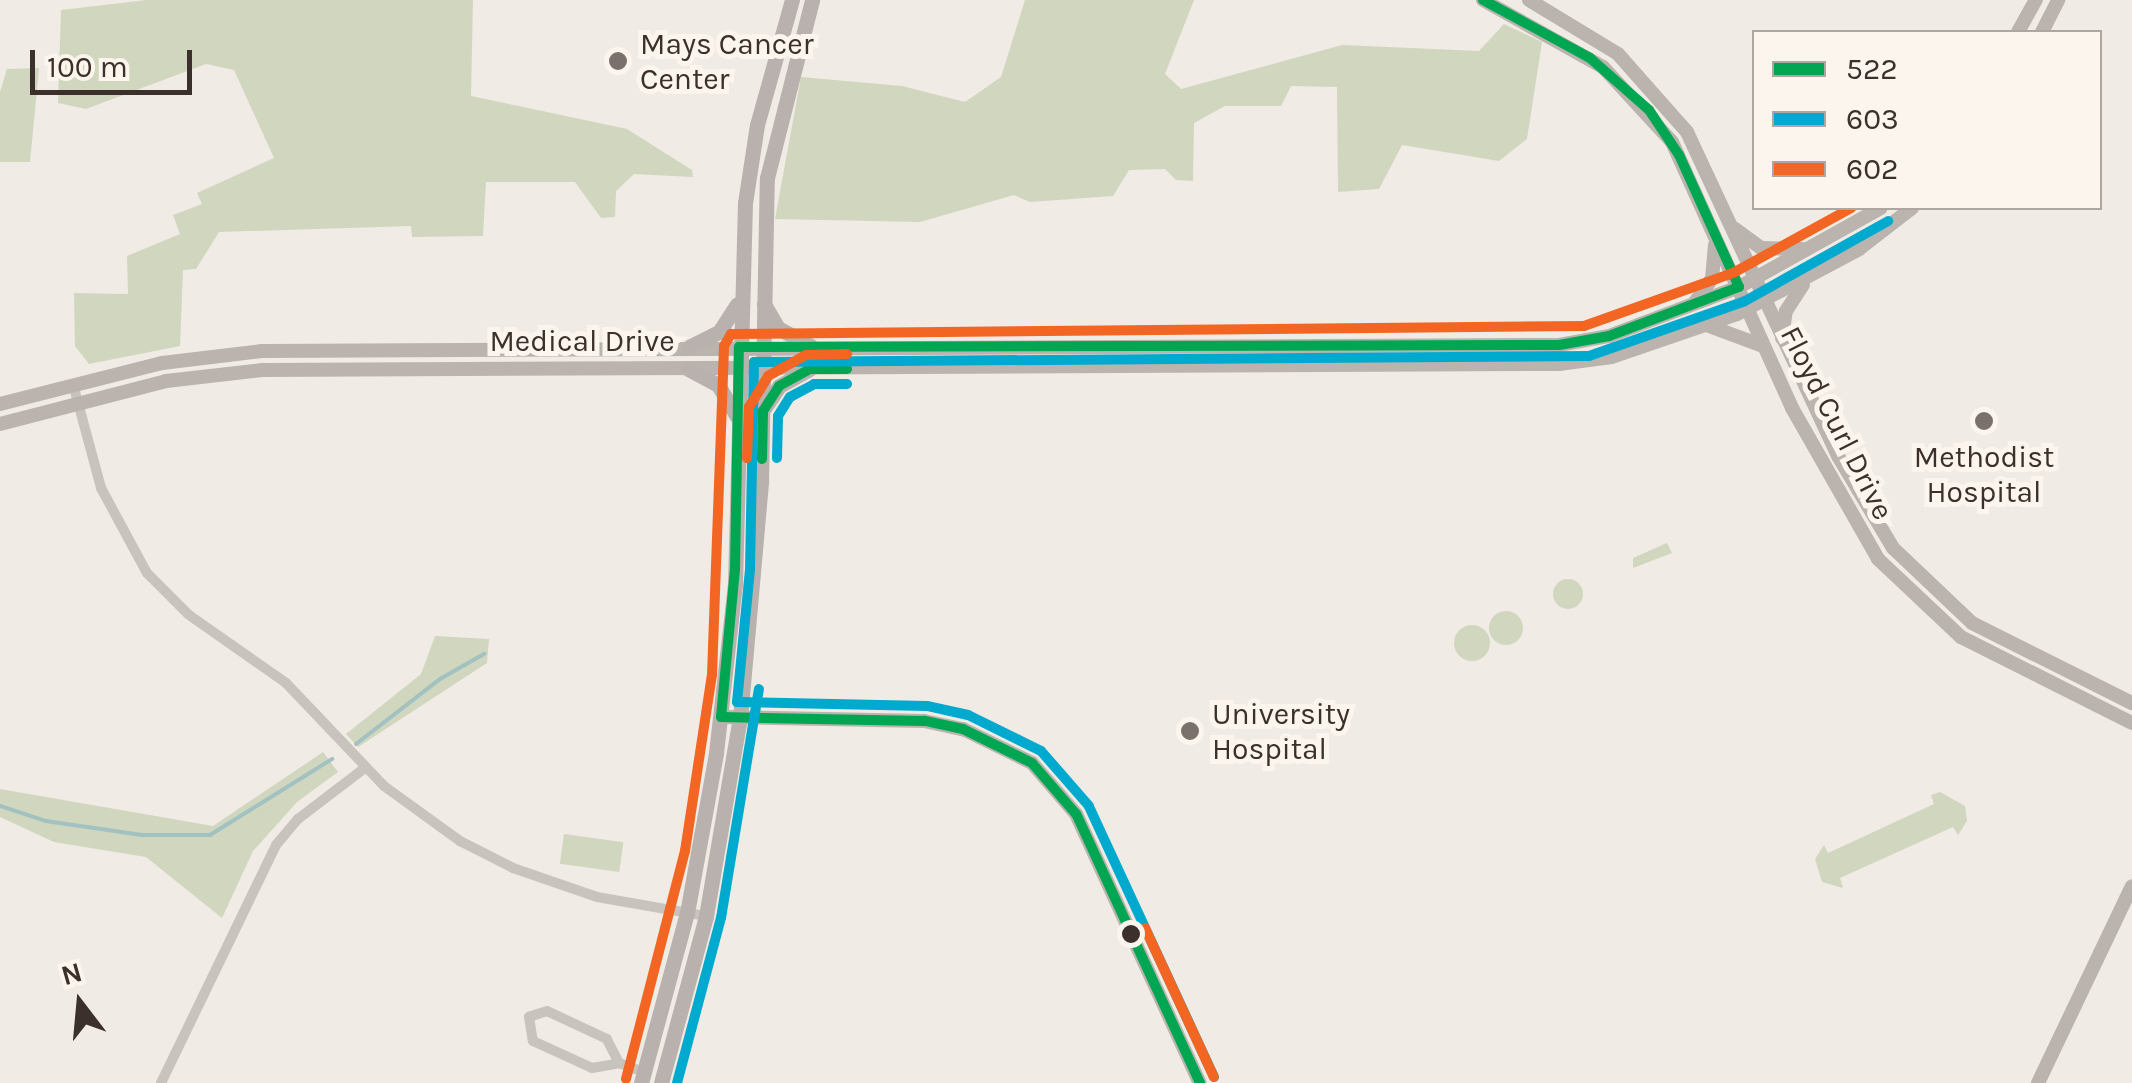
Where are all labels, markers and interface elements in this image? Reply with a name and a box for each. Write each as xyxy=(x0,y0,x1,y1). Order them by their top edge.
place label: Mays Cancer Center xyxy=(640,26,814,96)
scale bar xyxy=(35,30,198,92)
legend xyxy=(1752,30,2102,210)
marker: Mays Cancer Center xyxy=(605,48,631,74)
text: 100 m xyxy=(47,49,128,85)
text: 522 xyxy=(1846,51,1898,87)
text: 603 xyxy=(1846,101,1899,137)
text: 602 xyxy=(1846,151,1898,187)
street label: Floyd Curl Drive xyxy=(1773,320,1901,526)
street label: Medical Drive xyxy=(489,323,675,359)
marker: Methodist Hospital xyxy=(1971,408,1997,434)
place label: Methodist Hospital xyxy=(1914,439,2054,510)
place label: University Hospital xyxy=(1212,696,1350,766)
marker: University Hospital xyxy=(1177,718,1203,744)
unlabelled marker xyxy=(1121,924,1141,944)
north arrow xyxy=(30,953,130,1053)
text: N xyxy=(57,955,86,992)

